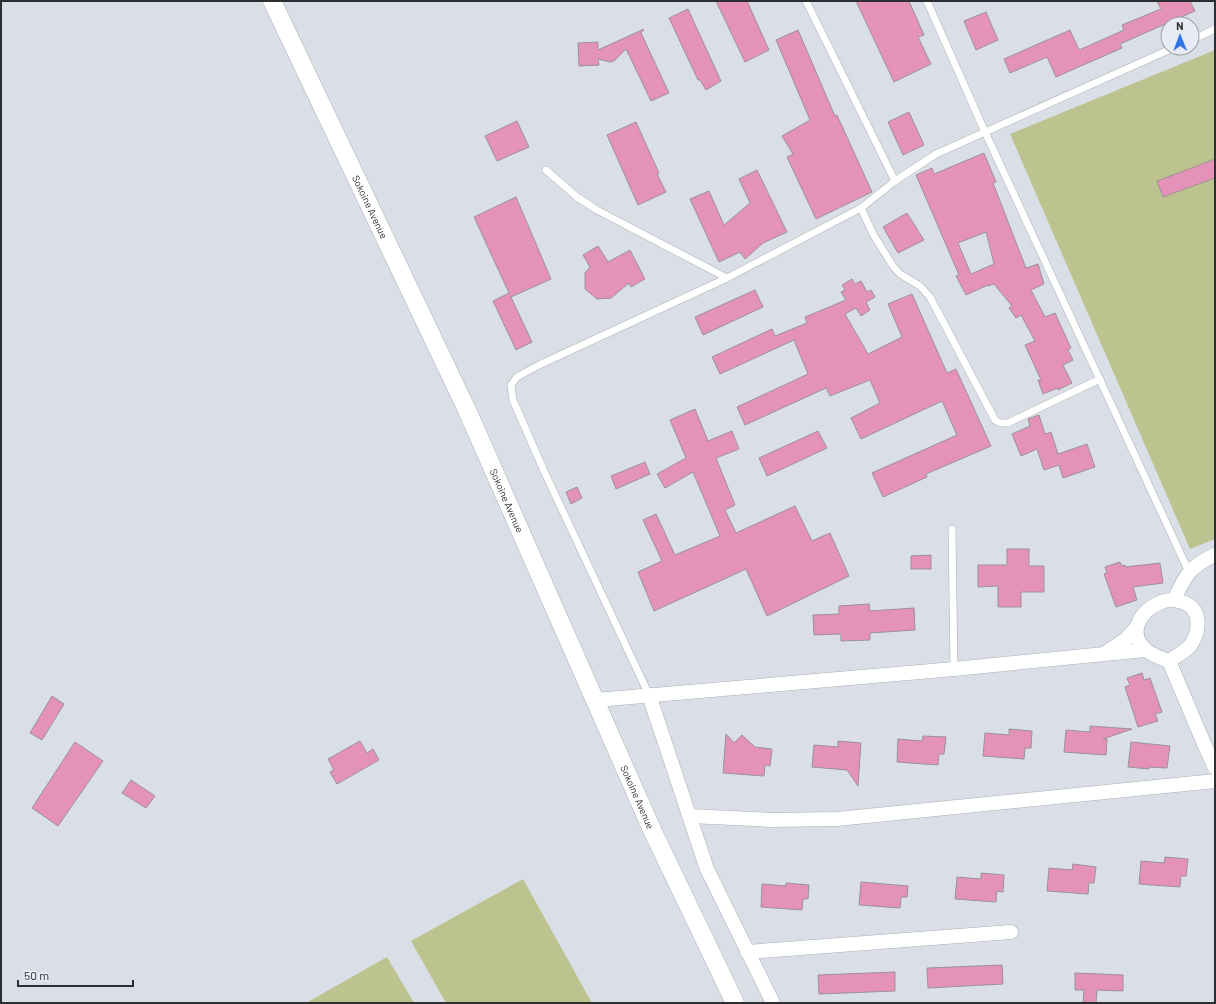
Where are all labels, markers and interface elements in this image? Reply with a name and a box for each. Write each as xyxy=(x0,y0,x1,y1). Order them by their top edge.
north arrow xyxy=(1160,16,1200,56)
text: N xyxy=(1176,19,1184,32)
street label: Sokoine Avenue xyxy=(350,173,390,240)
street label: Sokoine Avenue xyxy=(488,467,526,534)
street label: Sokoine Avenue xyxy=(618,763,657,831)
scale bar xyxy=(18,962,133,988)
text: 50 m xyxy=(24,968,49,982)

